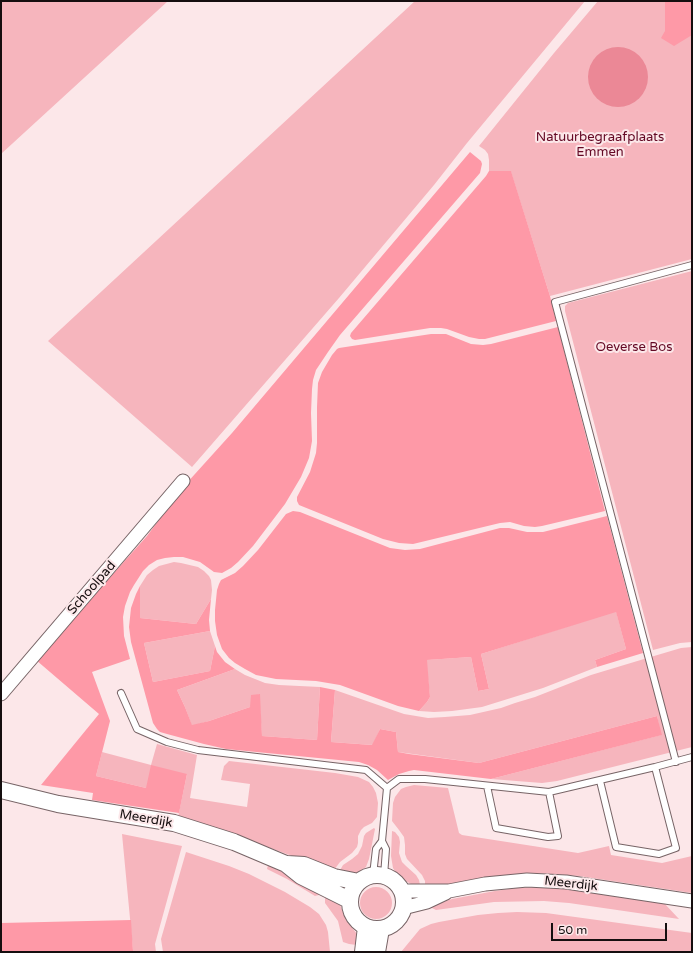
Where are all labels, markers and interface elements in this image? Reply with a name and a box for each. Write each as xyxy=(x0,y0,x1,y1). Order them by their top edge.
park label: Natuurbegraafplaats Emmen xyxy=(536,130,664,161)
park label: Oeverse Bos xyxy=(596,340,672,356)
street label: Schoolpad xyxy=(65,558,119,618)
street label: Meerdijk xyxy=(118,807,174,831)
street label: Meerdijk xyxy=(543,873,599,895)
scale bar xyxy=(553,915,669,941)
text: 50 m xyxy=(558,923,587,937)

